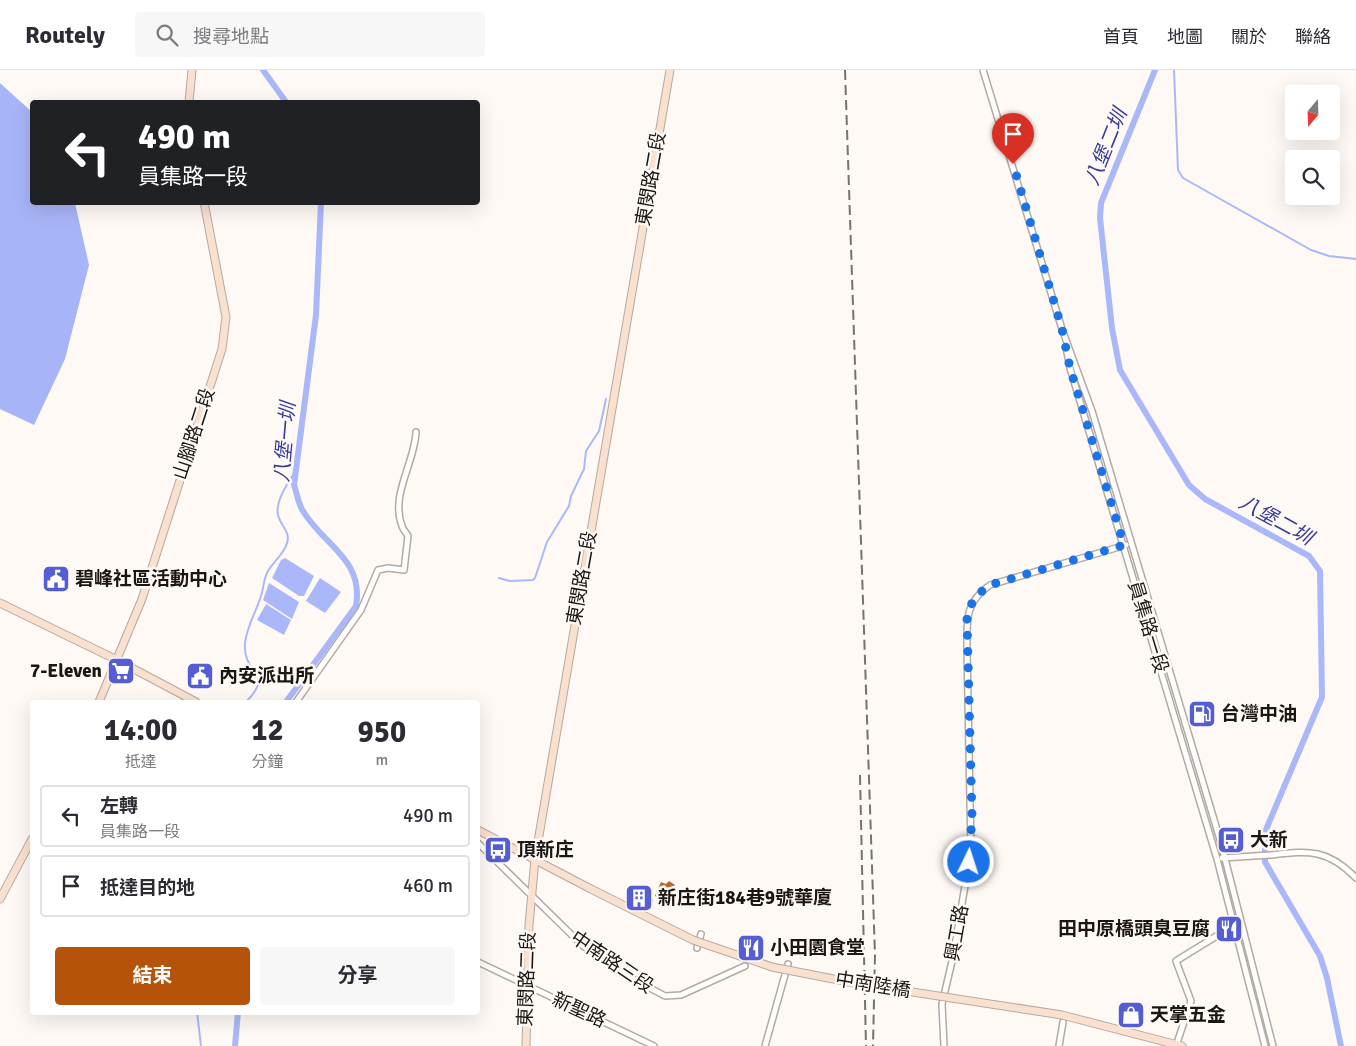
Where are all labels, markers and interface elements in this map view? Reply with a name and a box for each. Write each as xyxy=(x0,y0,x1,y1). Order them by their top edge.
search box xyxy=(135,12,485,57)
text: Routely xyxy=(25,20,105,50)
icon: search xyxy=(153,21,181,49)
text: 搜尋地點 xyxy=(193,25,269,49)
text: 首頁 xyxy=(1103,26,1139,48)
text: 地圖 xyxy=(1167,26,1203,48)
text: 關於 xyxy=(1231,26,1267,48)
text: 聯絡 xyxy=(1295,26,1331,48)
north arrow xyxy=(1285,85,1340,140)
map controls xyxy=(1285,85,1340,205)
water label: 八堡二圳 xyxy=(1079,102,1134,189)
pin xyxy=(992,113,1034,164)
text: 490 m xyxy=(138,115,231,158)
icon: left xyxy=(55,120,120,185)
icon: arrive xyxy=(999,120,1027,148)
street label: 東閔路二段 xyxy=(631,130,671,228)
button: search xyxy=(1285,150,1340,205)
text: 員集路一段 xyxy=(138,163,248,190)
street label: 山腳路二段 xyxy=(168,385,220,483)
water label: 八堡一圳 xyxy=(269,398,301,483)
water label: 八堡二圳 xyxy=(1235,490,1320,552)
street label: 東閔路二段 xyxy=(562,529,602,627)
public building icon: 碧峰社區活動中心 xyxy=(41,564,71,594)
place label: 碧峰社區活動中心 xyxy=(75,567,227,591)
street label: 員集路一段 xyxy=(1123,578,1173,676)
supermarket icon: 7-Eleven xyxy=(106,656,136,686)
place label: 7-Eleven xyxy=(30,659,102,683)
public building icon: 內安派出所 xyxy=(185,661,215,691)
place label: 內安派出所 xyxy=(219,664,314,688)
fuel station icon: 台灣中油 xyxy=(1187,699,1217,729)
place label: 台灣中油 xyxy=(1221,702,1297,726)
text: 14:00 xyxy=(104,712,177,749)
text: 12 xyxy=(251,712,284,749)
text: 950 xyxy=(358,714,406,751)
text: m xyxy=(375,750,388,770)
text: 抵達 xyxy=(125,752,157,772)
text: 分鐘 xyxy=(251,752,284,772)
text: 左轉 xyxy=(100,794,138,818)
icon: left xyxy=(57,802,85,830)
text: 490 m xyxy=(403,804,453,828)
text: 員集路一段 xyxy=(100,822,180,842)
bus stop icon: 大新 xyxy=(1216,825,1246,855)
place label: 大新 xyxy=(1250,828,1288,852)
bus stop icon: 頂新庄 xyxy=(483,835,513,865)
position arrow xyxy=(942,835,994,887)
place label: 頂新庄 xyxy=(517,838,574,862)
icon: arrive xyxy=(57,872,85,900)
text: 460 m xyxy=(403,874,453,898)
text: 抵達目的地 xyxy=(100,876,195,900)
building icon: 新庄街184巷9號華廈 xyxy=(624,883,654,913)
place label: 新庄街184巷9號華廈 xyxy=(658,886,832,910)
street label: 興工路 xyxy=(940,903,974,963)
restaurant icon: 田中原橋頭臭豆腐 xyxy=(1214,914,1244,944)
place label: 田中原橋頭臭豆腐 xyxy=(1058,917,1210,941)
street label: 中南路三段 xyxy=(566,925,658,999)
street label: 東閔路二段 xyxy=(513,931,541,1027)
restaurant icon: 小田園食堂 xyxy=(736,933,766,963)
place label: 小田園食堂 xyxy=(770,936,865,960)
button: 結束 xyxy=(55,947,250,1005)
button: 分享 xyxy=(260,947,455,1005)
street label: 中南陸橋 xyxy=(834,967,912,1003)
street label: 新聖路 xyxy=(548,987,610,1033)
shop icon: 天掌五金 xyxy=(1116,1000,1146,1030)
place label: 天掌五金 xyxy=(1150,1003,1226,1027)

